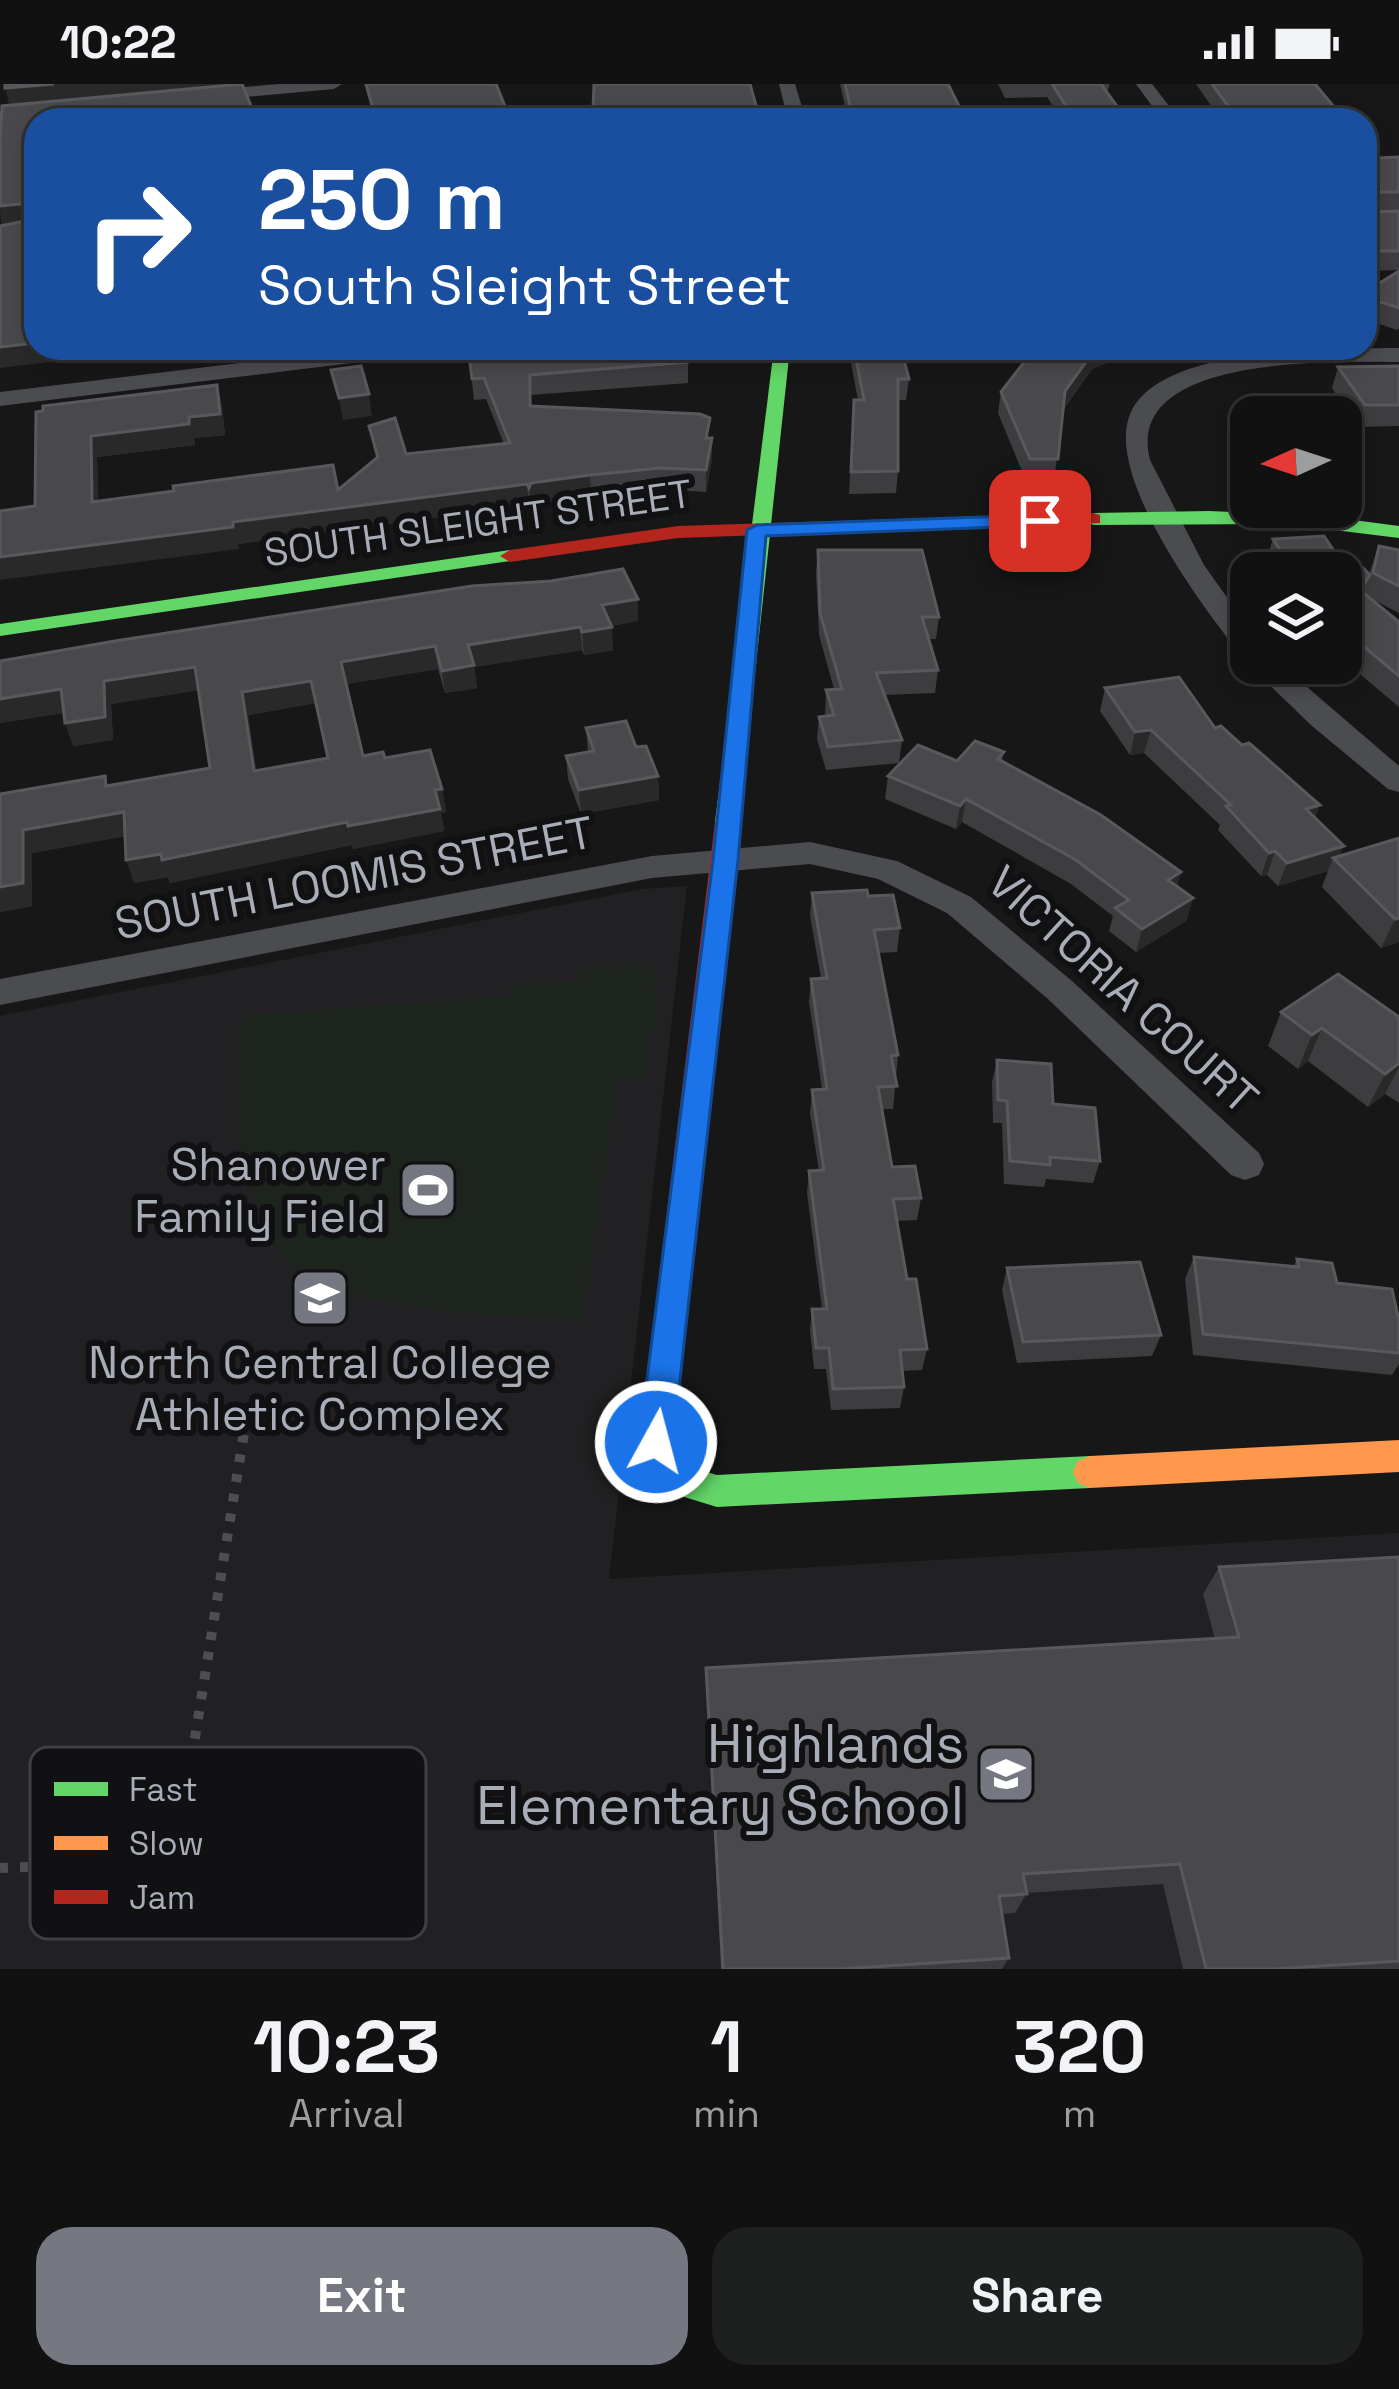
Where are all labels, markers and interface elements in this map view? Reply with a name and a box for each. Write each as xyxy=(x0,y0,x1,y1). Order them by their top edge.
text: 10:22 xyxy=(60,14,176,71)
text: 250 m xyxy=(258,146,506,254)
icon: right xyxy=(60,156,216,312)
text: South Sleight Street xyxy=(258,251,792,320)
north arrow xyxy=(1230,396,1362,528)
map controls xyxy=(1230,396,1362,684)
street label: SOUTH SLEIGHT STREET xyxy=(261,469,695,577)
pin xyxy=(989,470,1091,572)
icon: arrive xyxy=(1007,488,1073,554)
button: layers xyxy=(1230,552,1362,684)
street label: SOUTH LOOMIS STREET xyxy=(110,804,598,952)
street label: VICTORIA COURT xyxy=(976,854,1270,1126)
place label: Shanower Family Field xyxy=(134,1136,386,1245)
sports icon: Shanower Family Field xyxy=(397,1159,459,1221)
school or university icon: North Central College Athletic Complex xyxy=(289,1267,351,1329)
place label: North Central College Athletic Complex xyxy=(88,1334,552,1443)
position arrow xyxy=(593,1379,719,1505)
place label: Highlands Elementary School xyxy=(476,1709,964,1840)
school or university icon: Highlands Elementary School xyxy=(975,1743,1037,1805)
legend xyxy=(30,1747,426,1939)
text: Fast xyxy=(129,1769,198,1811)
text: Slow xyxy=(129,1823,204,1865)
text: Jam xyxy=(129,1877,195,1919)
text: 10:23 xyxy=(253,2001,440,2093)
text: 1 xyxy=(710,2001,743,2093)
text: 320 xyxy=(1013,2001,1146,2093)
text: Arrival xyxy=(289,2089,404,2138)
text: min xyxy=(693,2089,760,2138)
text: m xyxy=(1063,2089,1096,2138)
button: Exit xyxy=(36,2227,688,2365)
button: Share xyxy=(712,2227,1363,2365)

